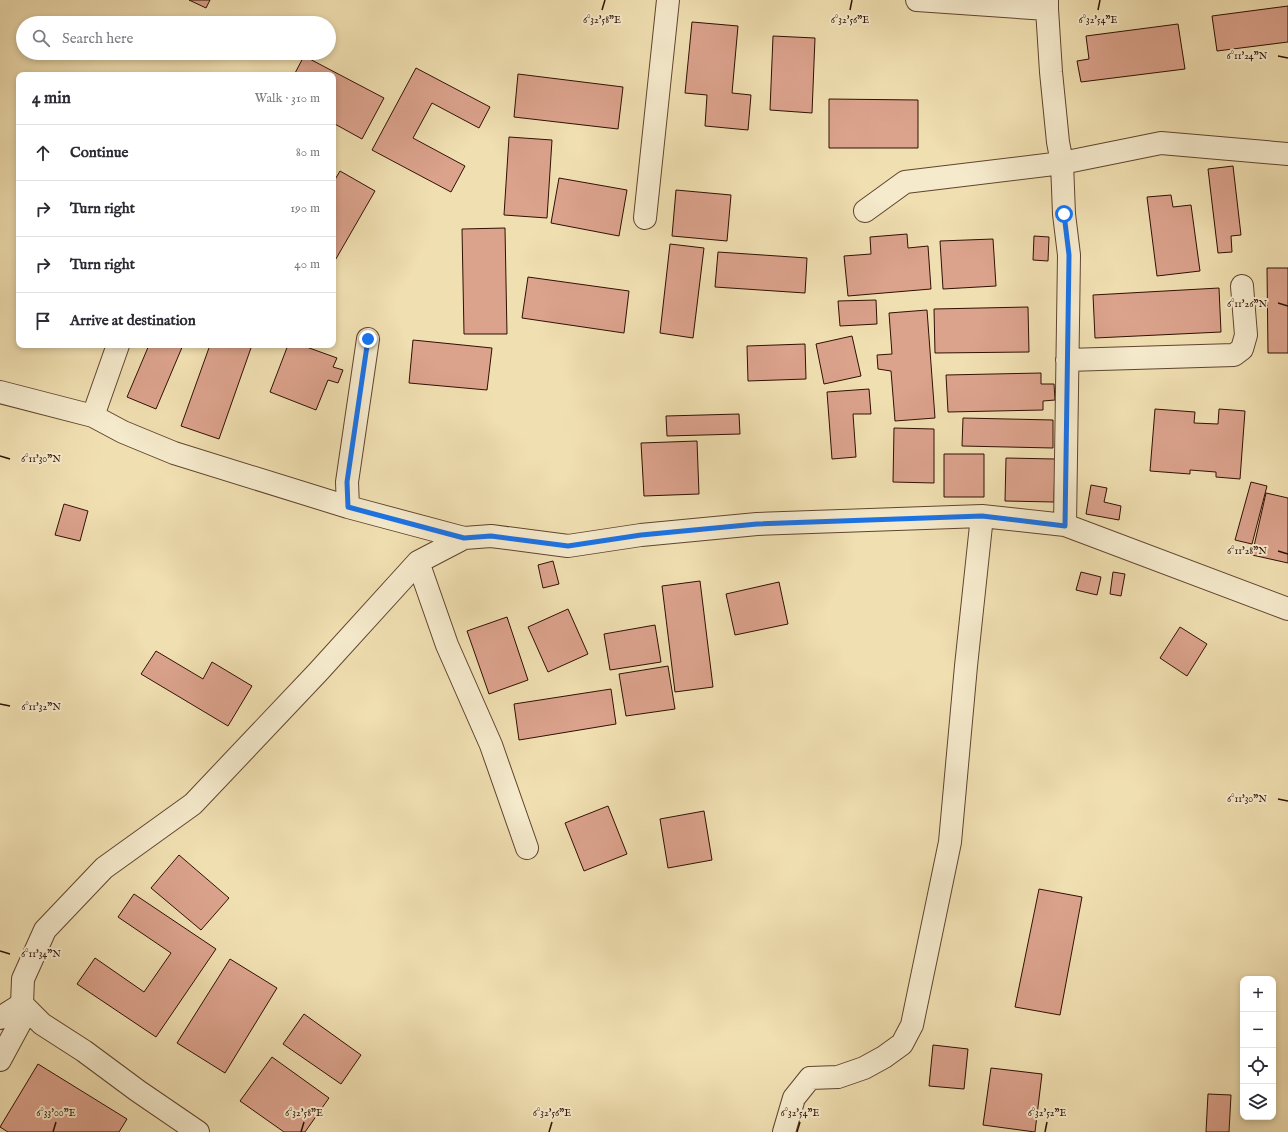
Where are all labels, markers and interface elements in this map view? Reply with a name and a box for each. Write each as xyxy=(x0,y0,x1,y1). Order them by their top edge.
text: 6°32'58"E xyxy=(583,14,621,27)
text: 6°32'56"E xyxy=(831,14,869,27)
text: 6°32'54"E xyxy=(1079,14,1118,27)
search box xyxy=(16,16,336,60)
icon: search xyxy=(30,27,52,49)
text: Search here xyxy=(62,29,133,48)
text: 6°11'24"N xyxy=(1227,50,1268,63)
text: 4 min xyxy=(32,88,71,109)
text: Walk · 310 m xyxy=(255,90,320,107)
icon: ahead xyxy=(32,142,54,164)
text: Continue xyxy=(70,143,128,162)
text: 80 m xyxy=(296,144,320,161)
icon: right xyxy=(32,198,54,220)
text: Turn right xyxy=(70,199,135,218)
text: 190 m xyxy=(290,200,320,217)
route start xyxy=(1055,205,1073,223)
icon: right xyxy=(32,254,54,276)
text: Turn right xyxy=(70,255,135,274)
text: 40 m xyxy=(294,256,320,273)
text: 6°11'26"N xyxy=(1227,298,1267,311)
icon: arrive xyxy=(32,310,54,332)
text: Arrive at destination xyxy=(70,311,196,330)
route end xyxy=(359,330,377,348)
text: 6°11'30"N xyxy=(21,453,61,466)
text: 6°11'28"N xyxy=(1227,545,1267,558)
text: 6°11'32"N xyxy=(21,701,61,714)
text: 6°11'30"N xyxy=(1227,793,1267,806)
text: 6°11'34"N xyxy=(21,948,61,961)
map controls xyxy=(1240,976,1276,1120)
button: + xyxy=(1240,976,1276,1012)
button: − xyxy=(1240,1012,1276,1048)
button: locate xyxy=(1240,1048,1276,1084)
button: layers xyxy=(1240,1084,1276,1120)
text: 6°33'00"E xyxy=(36,1107,76,1120)
text: 6°32'58"E xyxy=(285,1107,323,1120)
text: 6°32'56"E xyxy=(533,1107,571,1120)
text: 6°32'54"E xyxy=(781,1107,820,1120)
text: 6°32'52"E xyxy=(1028,1107,1066,1120)

